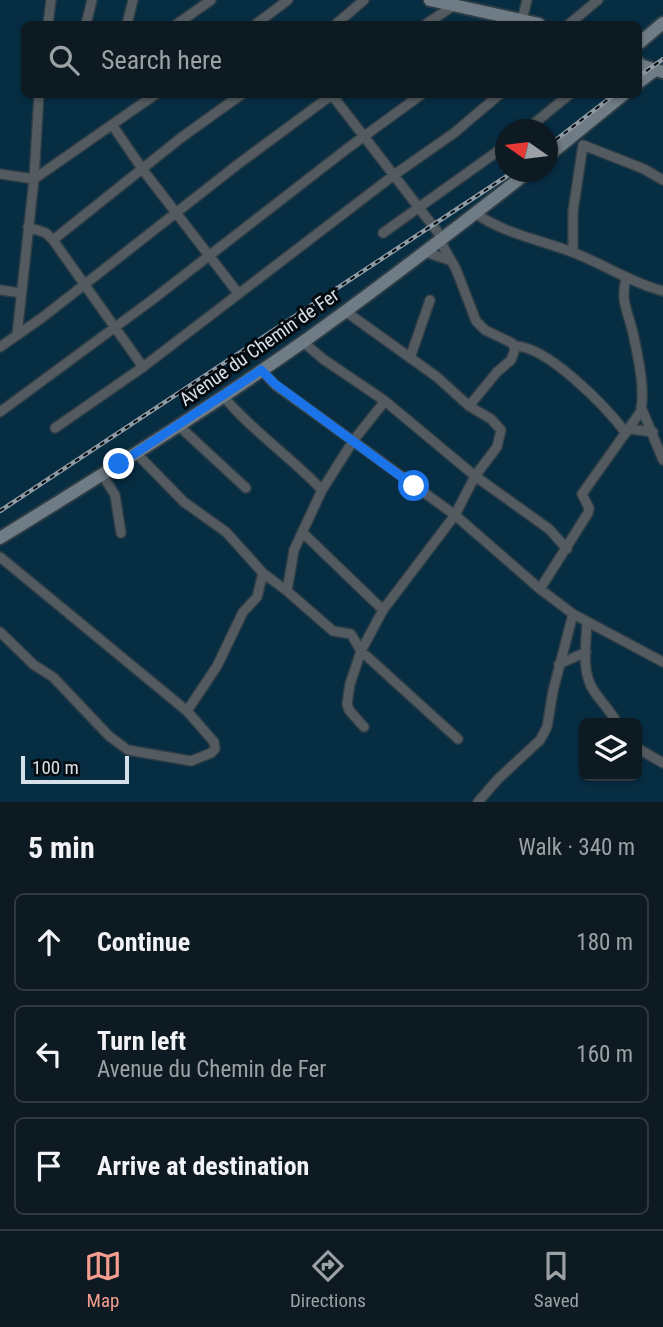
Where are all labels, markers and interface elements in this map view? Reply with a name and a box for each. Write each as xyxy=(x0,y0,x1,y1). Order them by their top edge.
search box xyxy=(21,21,642,98)
icon: search xyxy=(45,41,83,79)
text: Search here xyxy=(101,45,222,75)
north arrow xyxy=(495,119,558,182)
street label: Avenue du Chemin de Fer xyxy=(175,283,343,411)
route end xyxy=(103,448,134,479)
route start xyxy=(398,470,429,501)
map controls xyxy=(579,718,642,781)
button: layers xyxy=(579,718,642,781)
scale bar xyxy=(21,753,130,785)
text: 100 m xyxy=(32,756,79,779)
text: 5 min xyxy=(28,830,95,865)
text: Walk · 340 m xyxy=(518,834,635,861)
icon: ahead xyxy=(30,923,68,961)
text: Continue xyxy=(97,927,190,957)
text: 180 m xyxy=(576,929,633,956)
text: Turn left xyxy=(97,1026,186,1056)
icon: left xyxy=(30,1035,68,1073)
text: 160 m xyxy=(576,1041,633,1068)
text: Avenue du Chemin de Fer xyxy=(97,1056,326,1083)
icon: arrive xyxy=(30,1147,68,1185)
text: Arrive at destination xyxy=(97,1151,309,1181)
tab: Map xyxy=(84,1247,122,1312)
tab: Directions xyxy=(290,1247,366,1312)
tab: Saved xyxy=(534,1247,579,1312)

